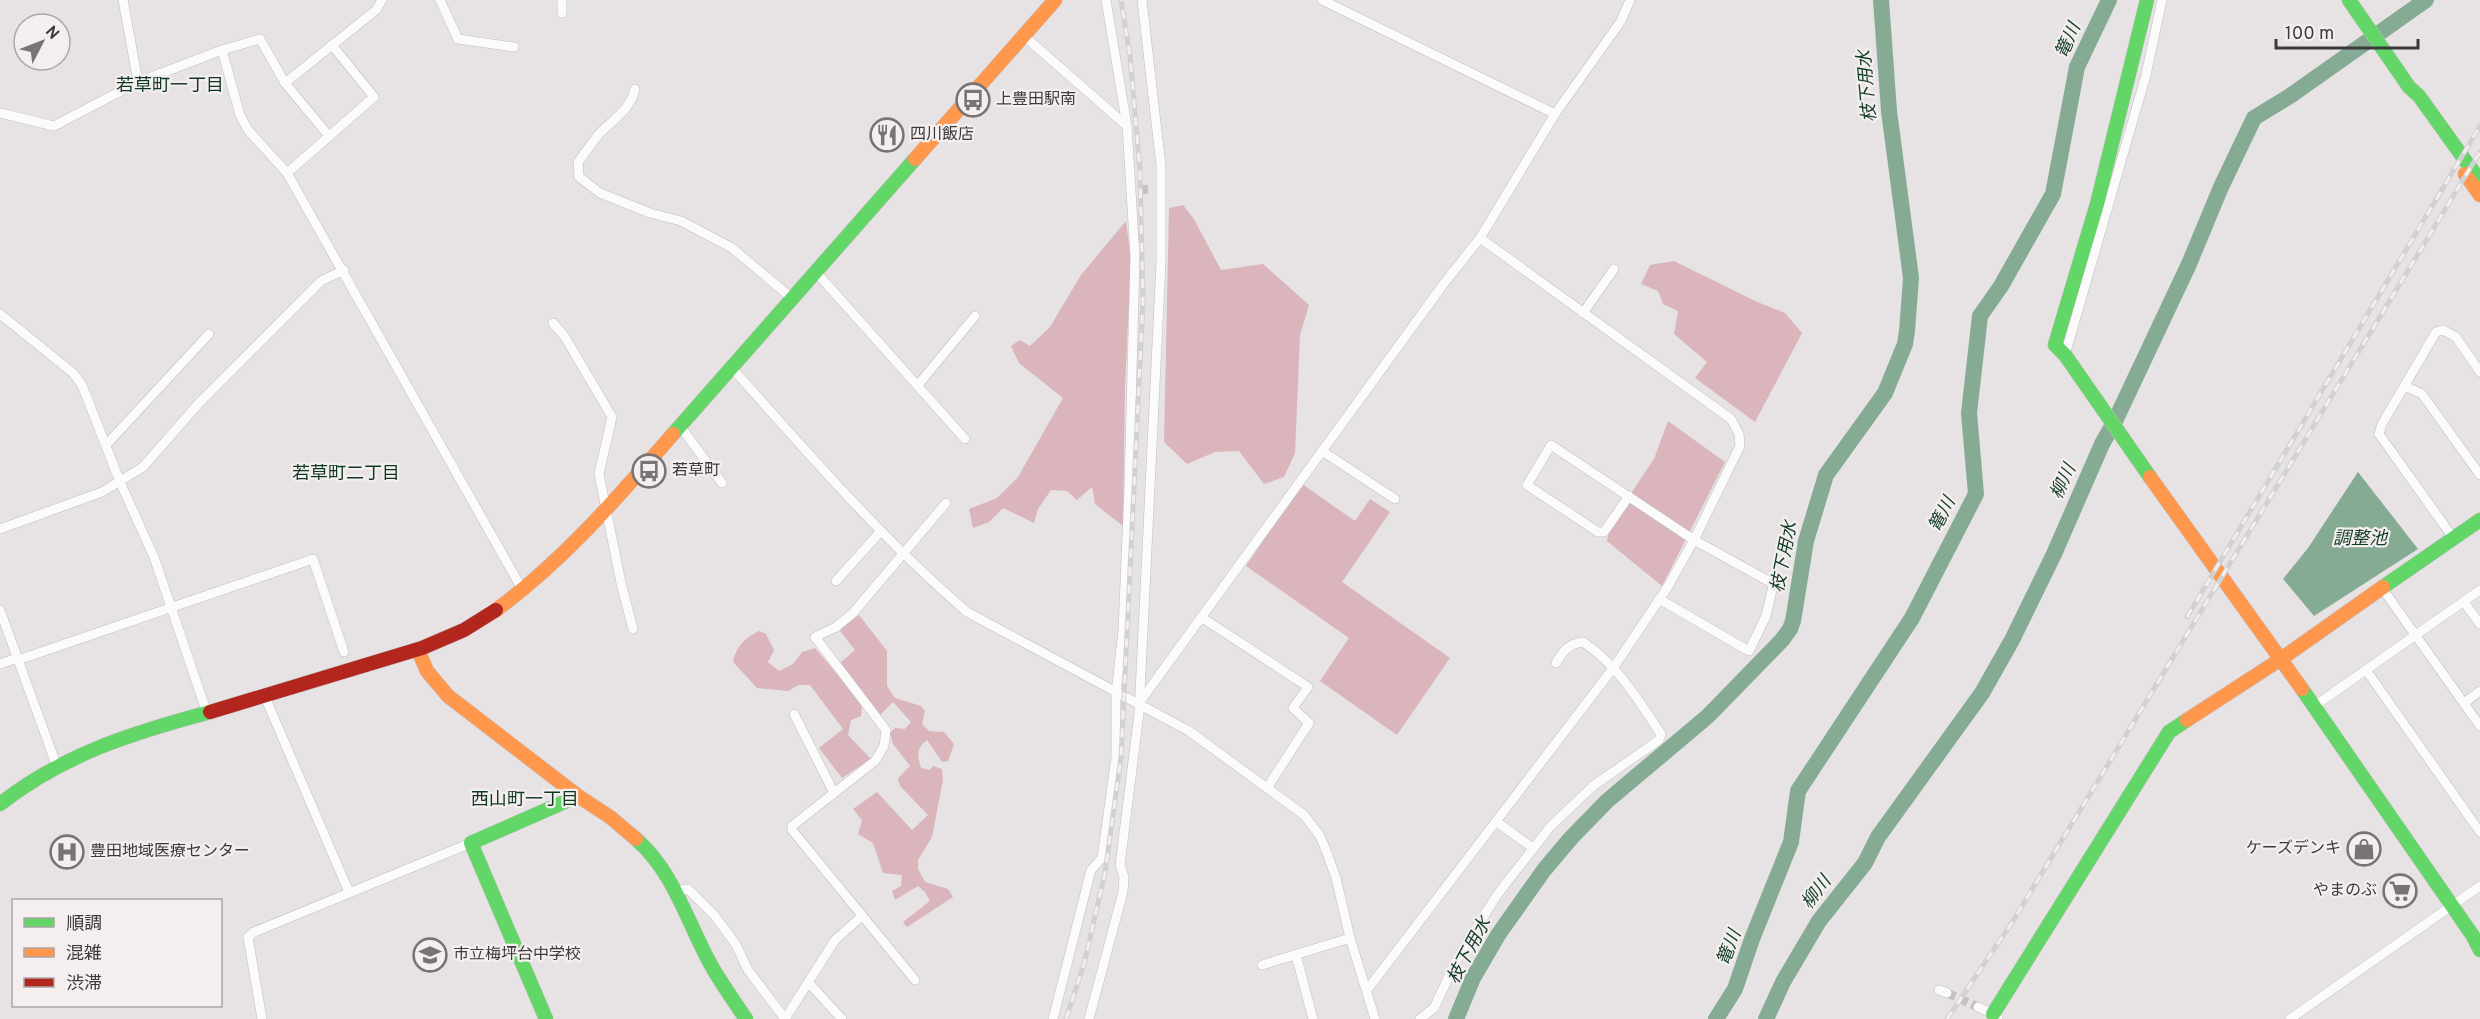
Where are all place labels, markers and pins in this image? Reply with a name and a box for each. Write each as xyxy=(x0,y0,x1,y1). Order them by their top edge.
bus stop icon: 上豊田駅南 xyxy=(955,82,991,118)
place label: 上豊田駅南 xyxy=(996,90,1076,110)
restaurant icon: 四川飯店 xyxy=(869,117,905,153)
place label: 四川飯店 xyxy=(910,125,974,145)
bus stop icon: 若草町 xyxy=(631,453,667,489)
place label: 若草町 xyxy=(672,461,720,481)
shop icon: ケーズデンキ xyxy=(2346,831,2382,867)
hospital icon: 豊田地域医療センター xyxy=(49,834,85,870)
place label: ケーズデンキ xyxy=(2246,839,2341,859)
place label: 豊田地域医療センター xyxy=(90,842,250,862)
supermarket icon: やまのぶ xyxy=(2382,873,2418,909)
place label: やまのぶ xyxy=(2313,881,2377,901)
school or university icon: 市立梅坪台中学校 xyxy=(412,937,448,973)
place label: 市立梅坪台中学校 xyxy=(453,945,581,965)

